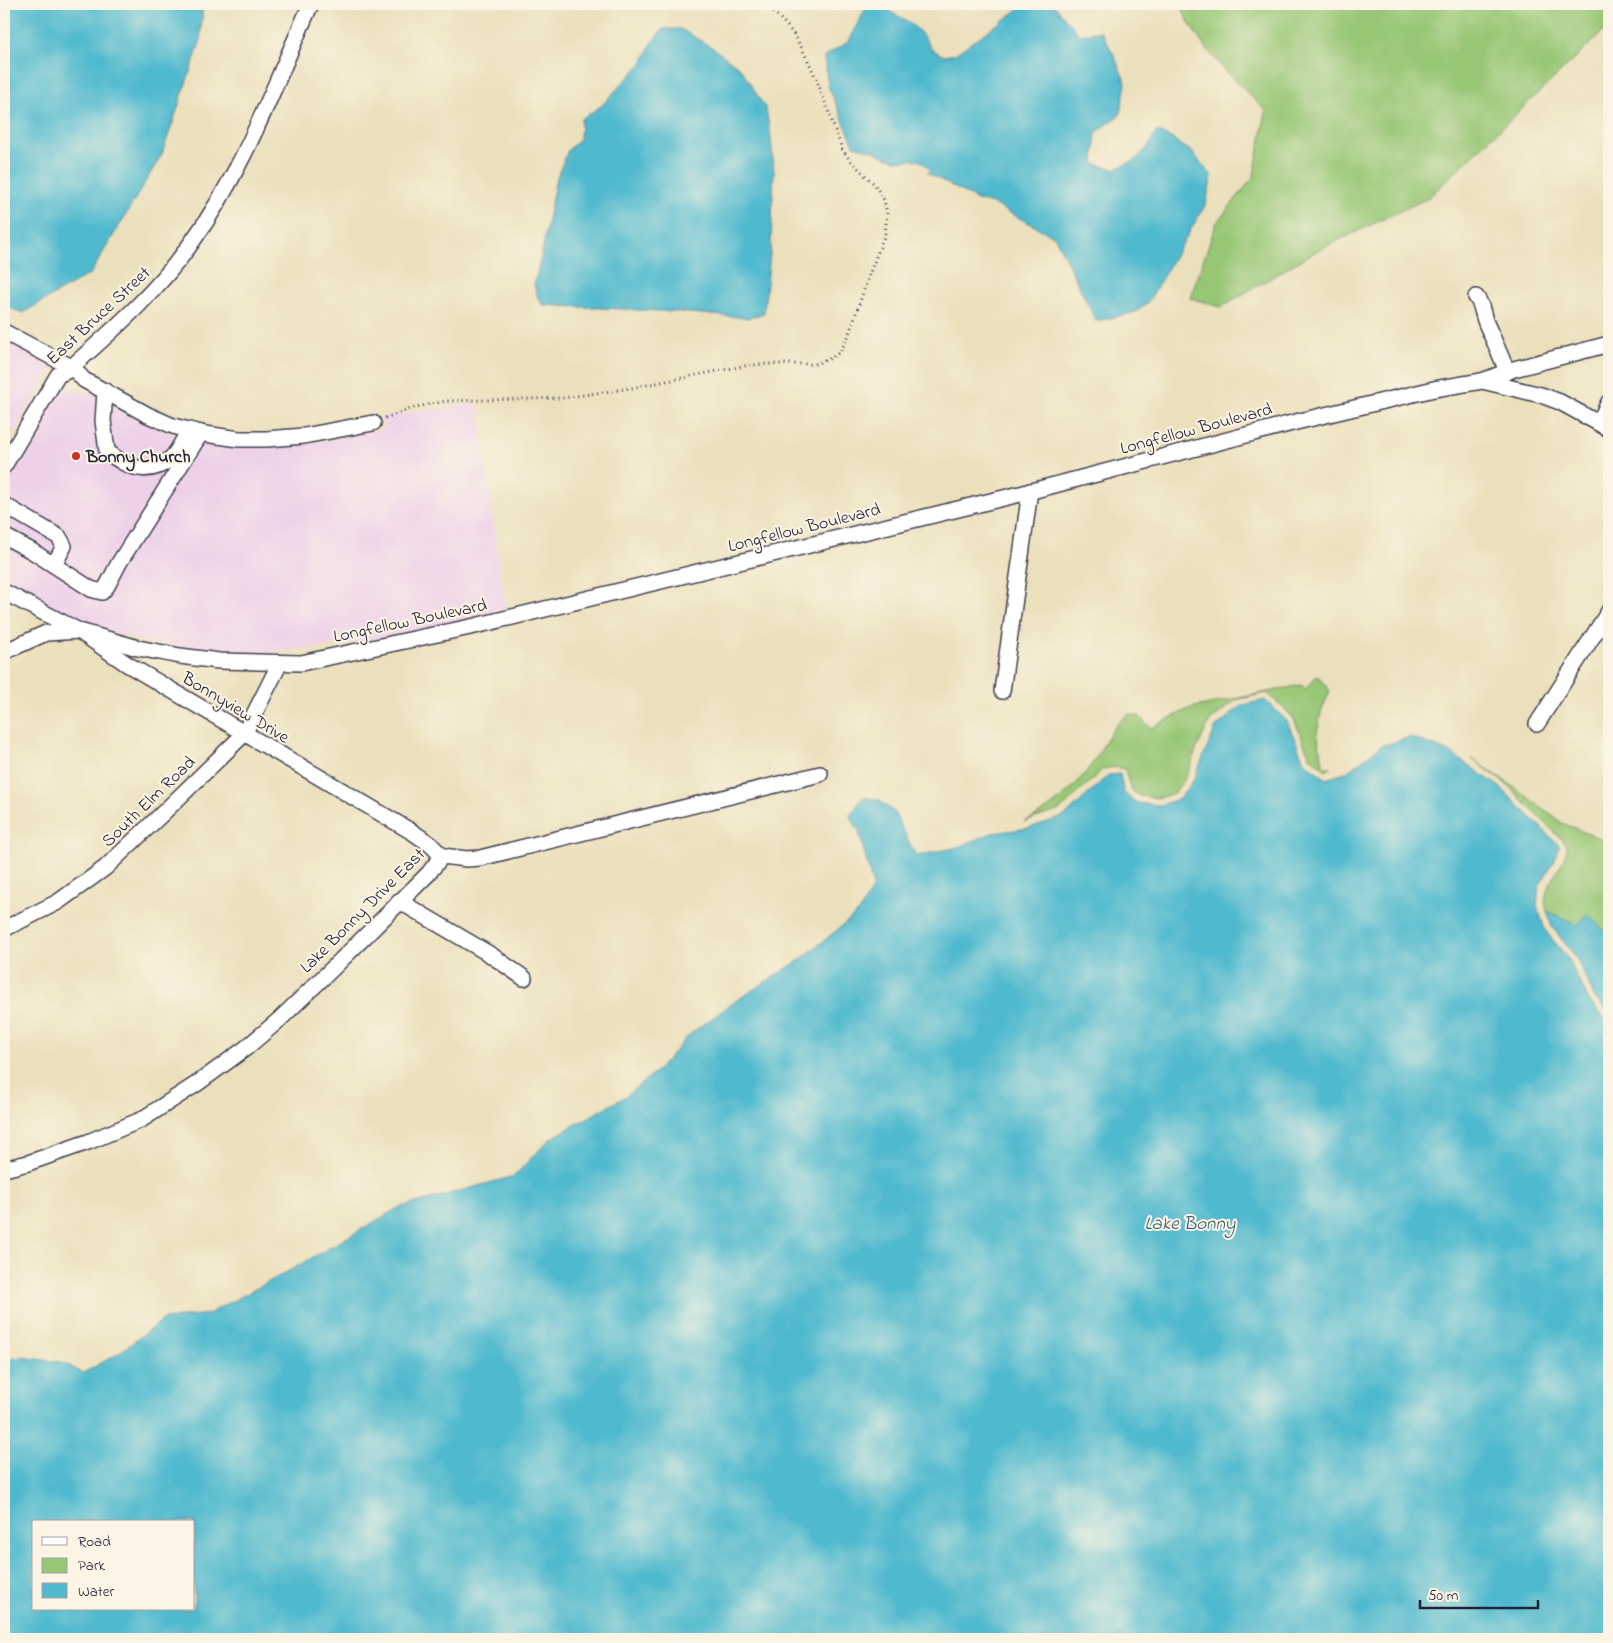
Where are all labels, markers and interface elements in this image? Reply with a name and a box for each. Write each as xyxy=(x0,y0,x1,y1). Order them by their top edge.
street label: East Bruce Street xyxy=(41,261,157,372)
street label: Longfellow Boulevard xyxy=(1118,397,1276,464)
place label: Bonny Church xyxy=(85,445,191,472)
marker: Bonny Church xyxy=(70,450,82,462)
street label: Longfellow Boulevard xyxy=(726,497,884,561)
street label: Longfellow Boulevard xyxy=(331,593,490,652)
street label: Bonnyview Drive xyxy=(175,666,294,752)
street label: South Elm Road xyxy=(97,751,202,854)
street label: Lake Bonny Drive East xyxy=(295,843,432,980)
water label: Lake Bonny xyxy=(1145,1211,1236,1238)
legend xyxy=(32,1520,195,1610)
text: Road xyxy=(78,1531,111,1553)
text: Park xyxy=(78,1555,106,1577)
scale bar xyxy=(1420,1578,1538,1610)
text: Water xyxy=(78,1581,114,1603)
text: 50 m xyxy=(1428,1585,1459,1607)

